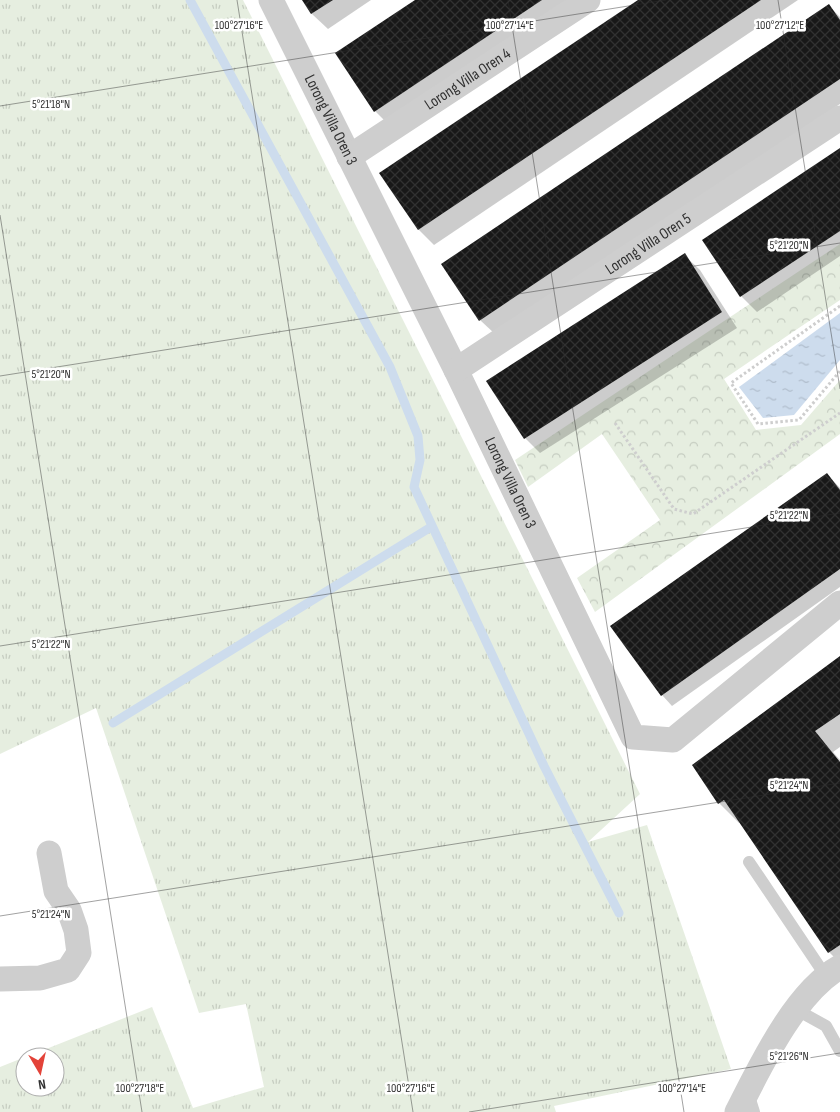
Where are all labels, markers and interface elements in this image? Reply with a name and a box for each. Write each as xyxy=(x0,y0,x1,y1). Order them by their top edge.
text: 100°27'16"E xyxy=(215,18,263,33)
text: 100°27'14"E xyxy=(486,18,534,33)
text: 100°27'12"E xyxy=(756,18,804,33)
street label: Lorong Villa Oren 4 xyxy=(421,44,514,114)
street label: Lorong Villa Oren 3 xyxy=(300,71,362,168)
text: 5°21'18"N xyxy=(32,97,70,112)
street label: Lorong Villa Oren 5 xyxy=(602,209,695,279)
text: 5°21'20"N xyxy=(769,238,809,253)
text: 5°21'20"N xyxy=(31,367,71,382)
street label: Lorong Villa Oren 3 xyxy=(480,434,540,532)
text: 5°21'22"N xyxy=(770,508,808,523)
text: 5°21'22"N xyxy=(32,637,70,652)
text: 5°21'24"N xyxy=(770,778,808,793)
text: 5°21'24"N xyxy=(32,907,70,922)
north arrow xyxy=(15,1047,65,1097)
text: 5°21'26"N xyxy=(769,1049,809,1064)
text: N xyxy=(37,1075,47,1093)
text: 100°27'18"E xyxy=(116,1081,164,1096)
text: 100°27'16"E xyxy=(387,1081,435,1096)
text: 100°27'14"E xyxy=(658,1081,706,1096)

